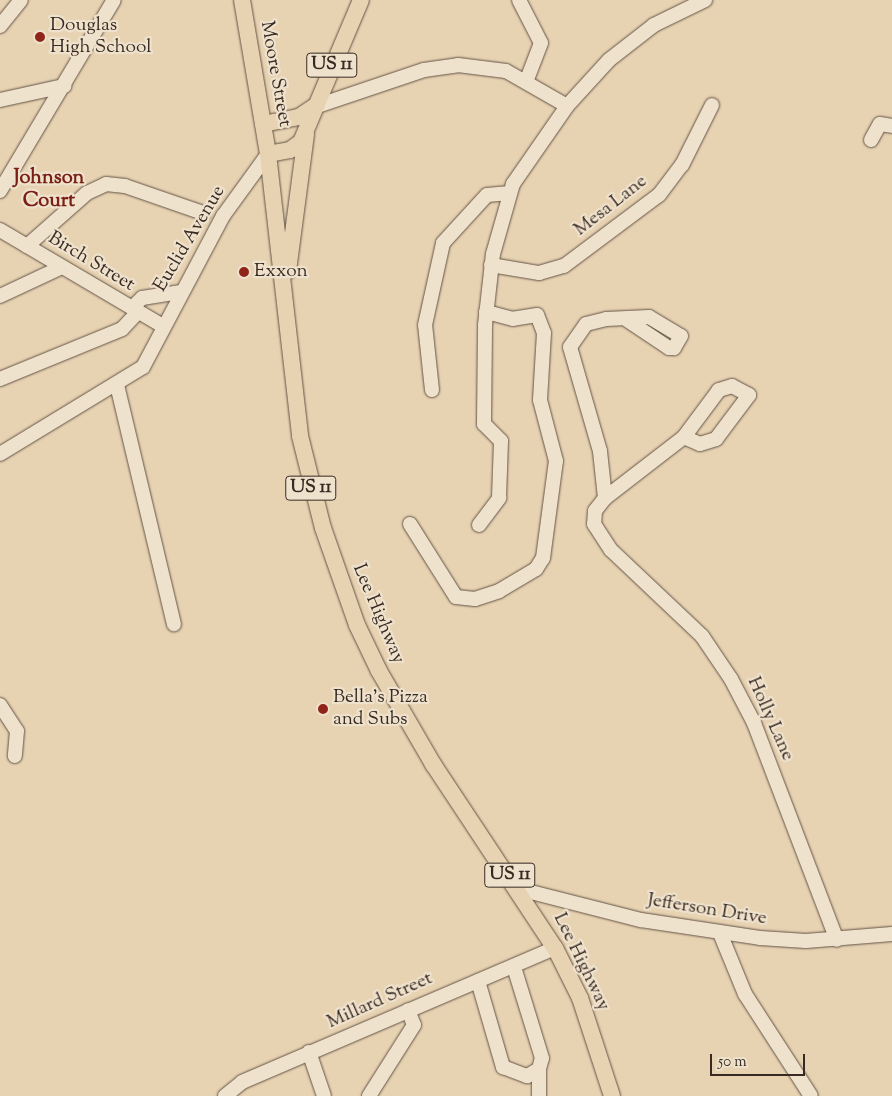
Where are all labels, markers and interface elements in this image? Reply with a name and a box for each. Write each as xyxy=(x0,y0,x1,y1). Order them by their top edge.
place label: Douglas High School xyxy=(50,15,152,59)
street label: Moore Street xyxy=(254,19,296,129)
marker: Douglas High School xyxy=(34,31,46,43)
road number: US 11 xyxy=(306,50,358,80)
district label: Johnson Court xyxy=(14,166,84,213)
street label: Mesa Lane xyxy=(570,170,652,242)
street label: Euclid Avenue xyxy=(149,182,231,296)
street label: Birch Street xyxy=(43,227,139,297)
place label: Exxon xyxy=(254,261,308,283)
marker: Exxon xyxy=(238,266,250,278)
road number: US 11 xyxy=(285,472,337,503)
street label: Lee Highway xyxy=(347,561,409,667)
street label: Holly Lane xyxy=(741,674,799,764)
place label: Bella's Pizza and Subs xyxy=(333,687,428,731)
marker: Bella's Pizza and Subs xyxy=(317,703,329,715)
road number: US 11 xyxy=(484,860,536,890)
street label: Jefferson Drive xyxy=(646,889,768,931)
street label: Lee Highway xyxy=(548,909,614,1015)
street label: Millard Street xyxy=(324,968,436,1034)
scale bar xyxy=(712,1044,807,1076)
text: 50 m xyxy=(718,1052,747,1073)

